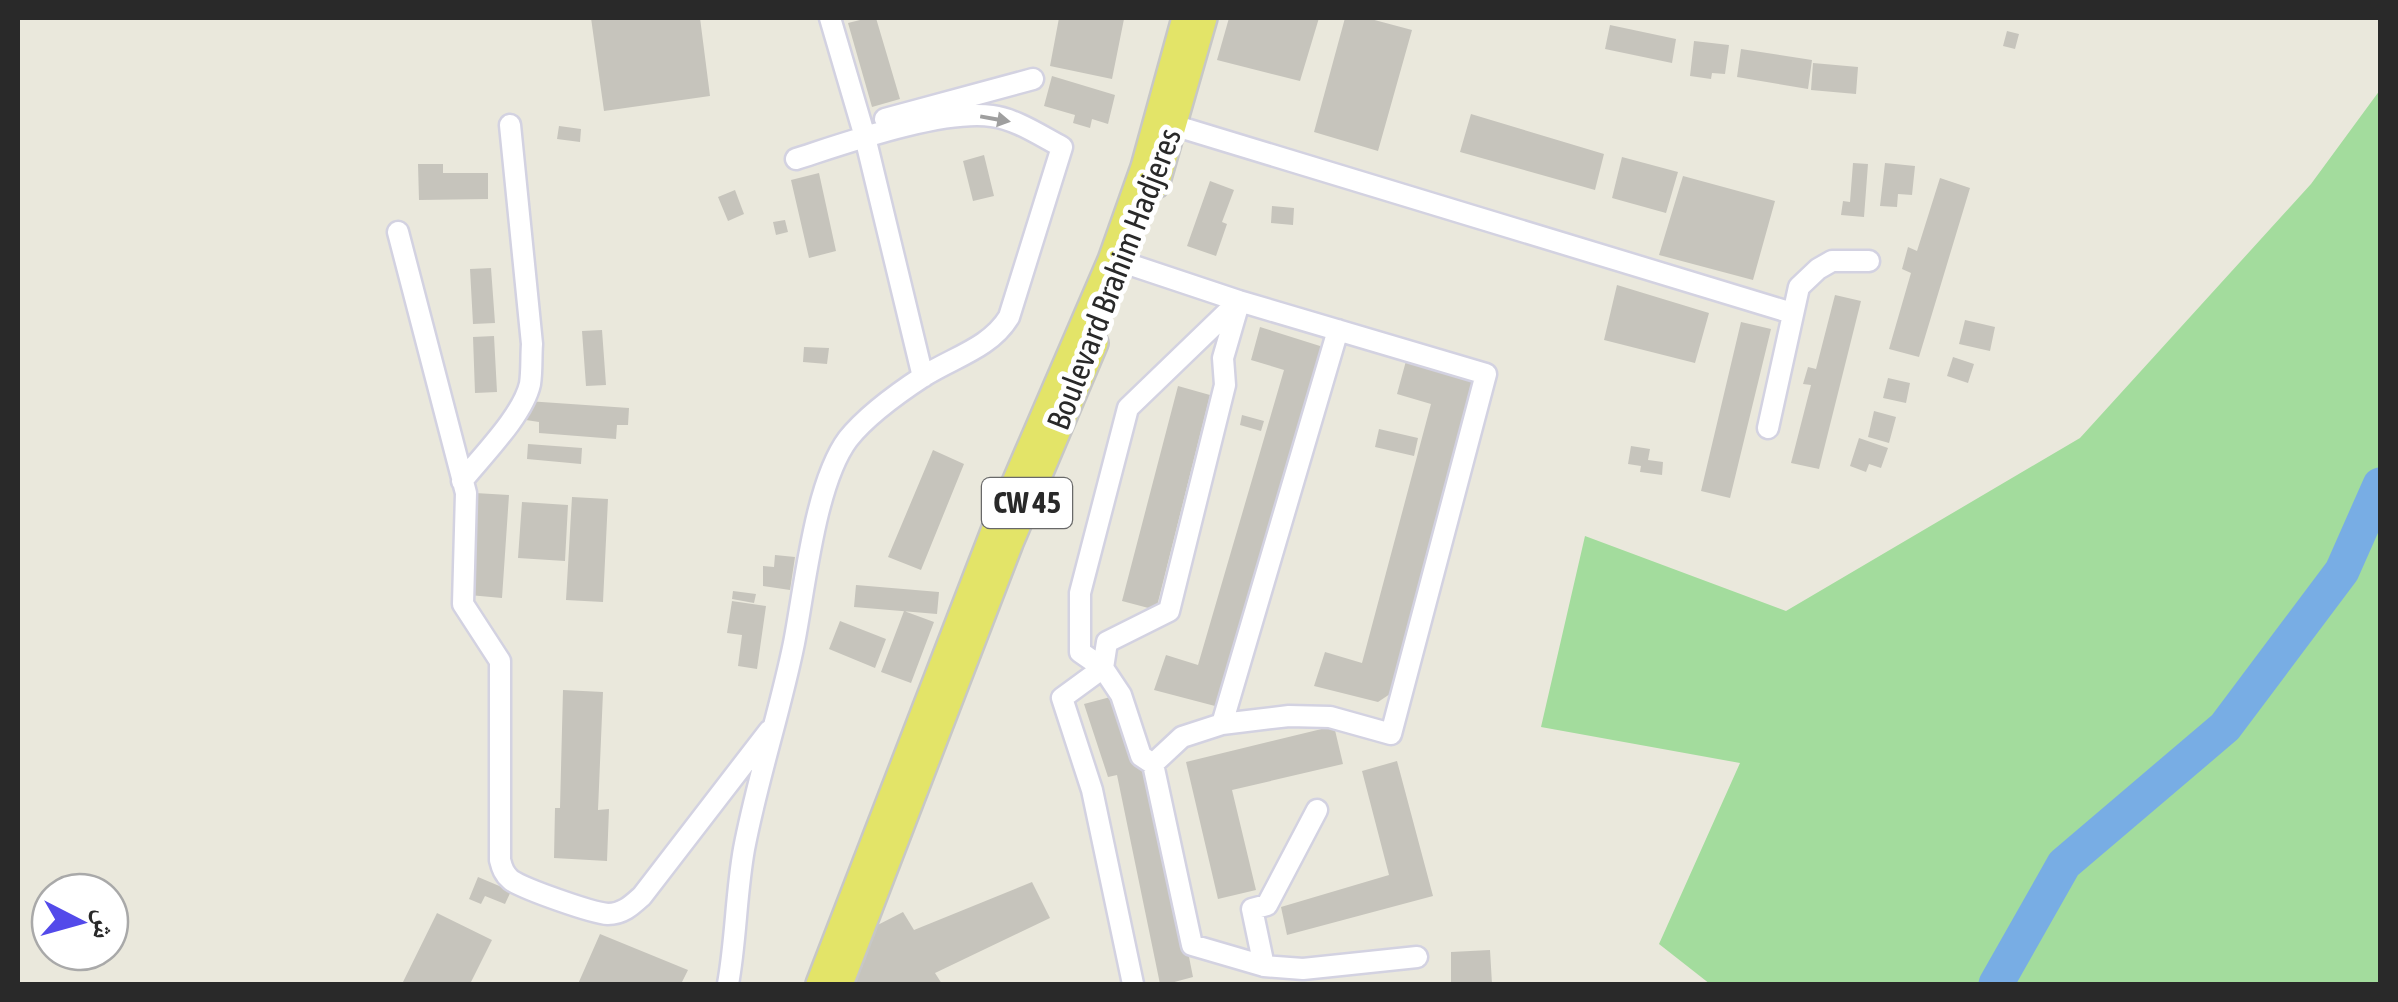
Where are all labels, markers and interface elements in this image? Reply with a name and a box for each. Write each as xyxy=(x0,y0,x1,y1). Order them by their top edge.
one-way arrow xyxy=(980,112,1011,127)
street label: Boulevard Brahim Hadjeres xyxy=(1039,123,1188,435)
road number: CW 45 xyxy=(982,478,1072,528)
north arrow xyxy=(30,872,130,972)
text: ش xyxy=(86,908,122,941)

